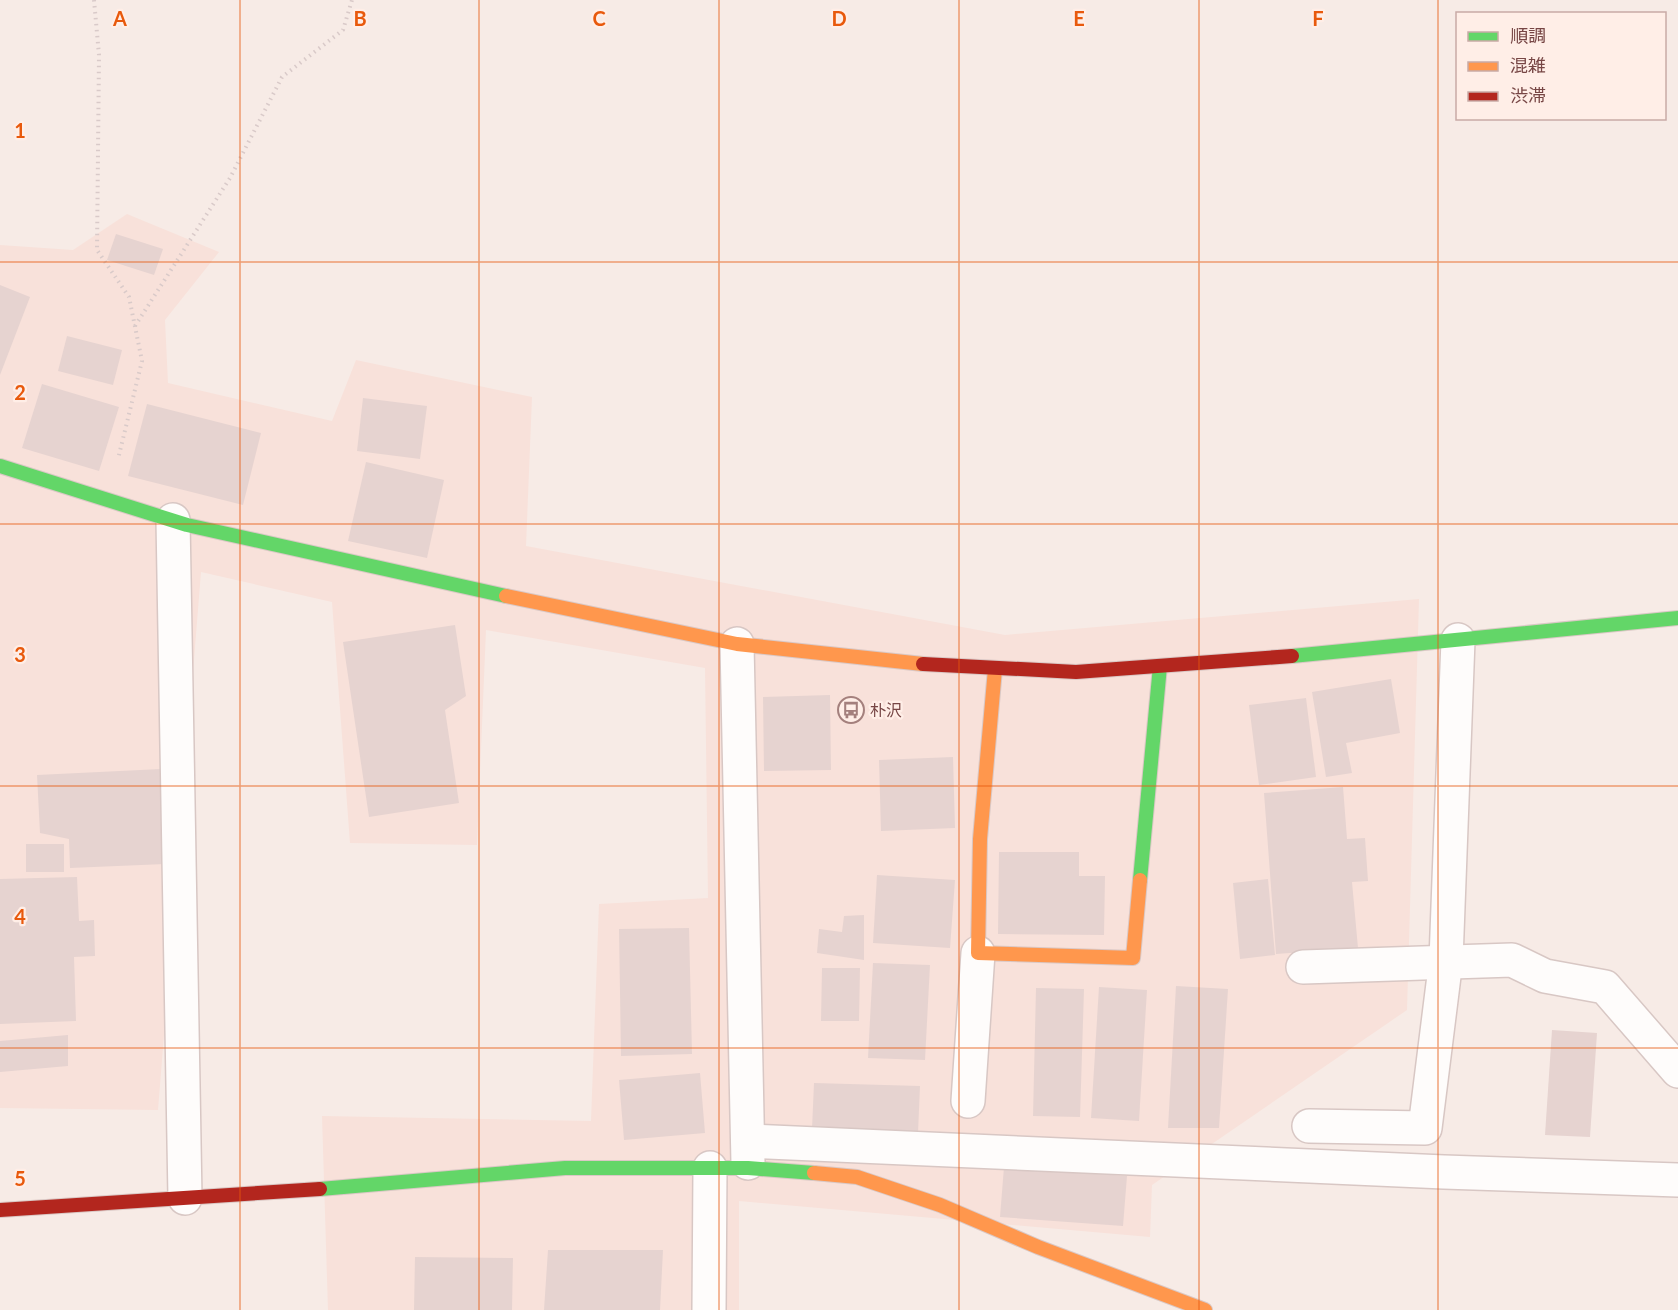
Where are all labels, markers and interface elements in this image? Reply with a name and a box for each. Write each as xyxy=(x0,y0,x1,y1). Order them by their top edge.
text: A xyxy=(112,6,127,30)
text: B xyxy=(353,6,367,30)
text: C xyxy=(592,6,606,30)
text: D xyxy=(831,6,847,30)
text: E xyxy=(1073,6,1085,30)
text: F xyxy=(1312,6,1324,30)
legend xyxy=(1456,12,1666,120)
text: 順調 xyxy=(1510,24,1546,46)
text: 混雑 xyxy=(1510,54,1546,76)
text: 渋滞 xyxy=(1510,84,1546,106)
text: 1 xyxy=(14,118,26,142)
text: 2 xyxy=(14,380,26,404)
text: 3 xyxy=(14,642,26,666)
bus stop icon: 朴沢 xyxy=(836,695,866,725)
place label: 朴沢 xyxy=(870,700,902,719)
text: 4 xyxy=(14,904,26,928)
text: 5 xyxy=(14,1166,26,1190)

